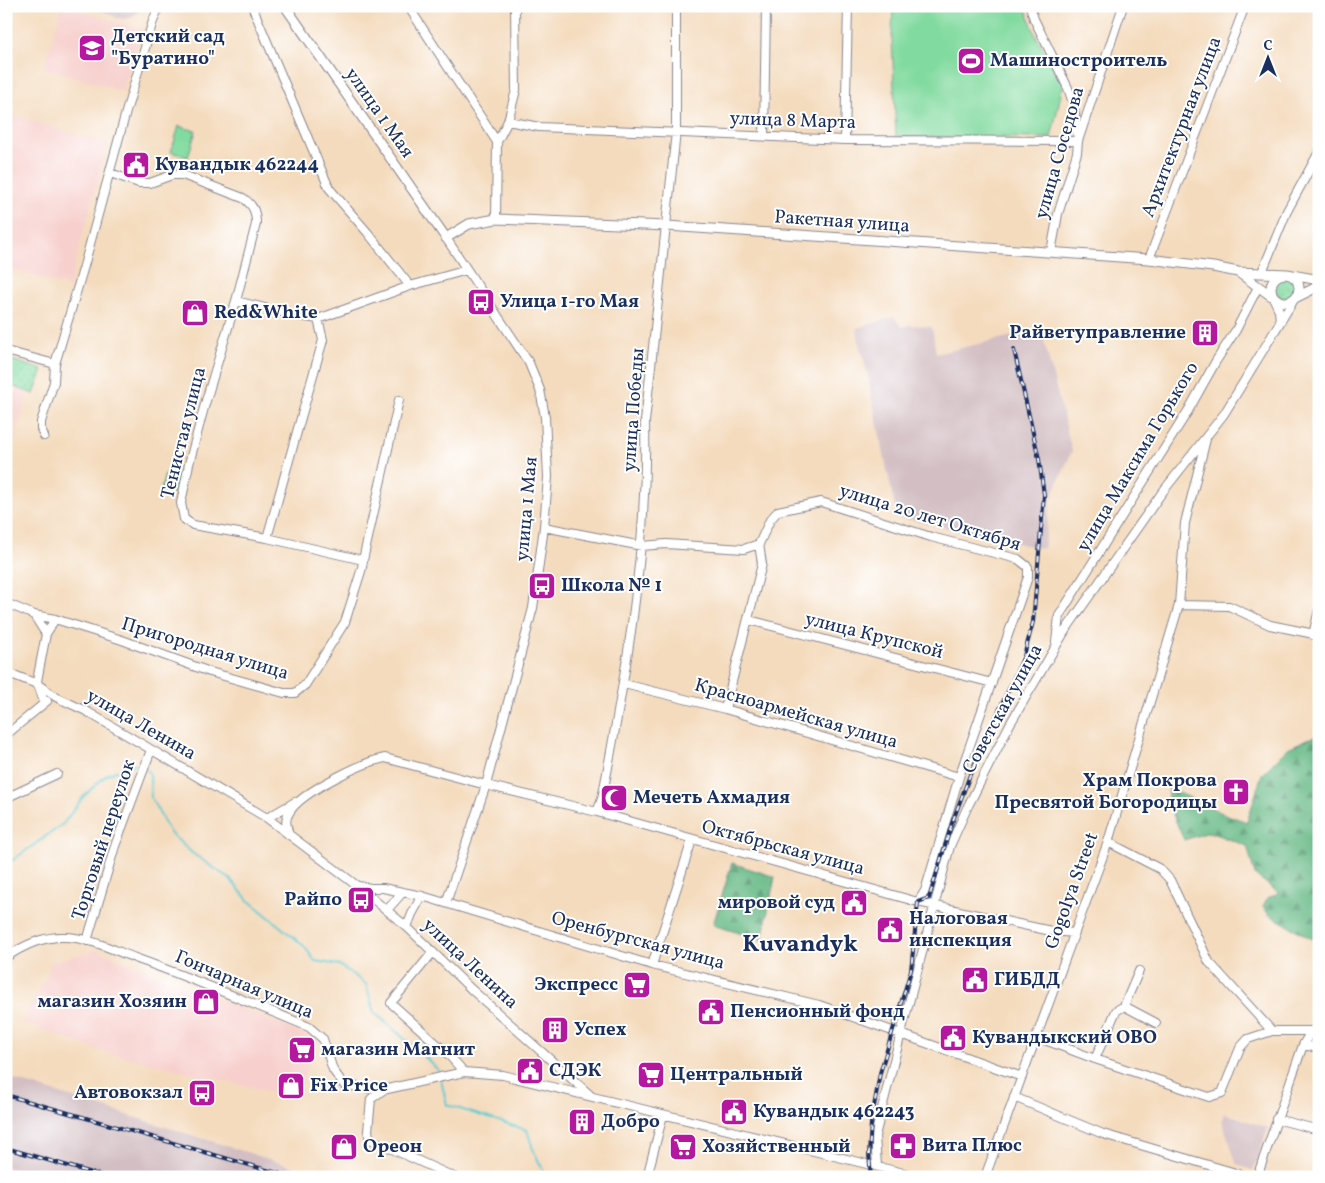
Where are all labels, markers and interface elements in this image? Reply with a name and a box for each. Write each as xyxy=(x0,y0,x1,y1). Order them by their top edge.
place label: Детский сад "Буратино" xyxy=(111,24,225,72)
north arrow xyxy=(1242,32,1292,82)
school or university icon: Детский сад "Буратино" xyxy=(77,33,107,63)
street label: Архитектурная улица xyxy=(1136,33,1228,221)
text: С xyxy=(1263,37,1273,56)
sports icon: Машиностроитель xyxy=(956,46,986,76)
place label: Машиностроитель xyxy=(990,48,1167,74)
street label: улица 1 Мая xyxy=(338,63,420,164)
street label: улица Соседова xyxy=(1029,84,1091,222)
street label: улица 8 Марта xyxy=(729,106,857,136)
public building icon: Кувандык 462244 xyxy=(121,150,151,180)
place label: Кувандык 462244 xyxy=(155,152,319,178)
street label: Ракетная улица xyxy=(773,204,911,240)
bus stop icon: Улица 1-го Мая xyxy=(466,287,496,317)
place label: Улица 1-го Мая xyxy=(500,289,639,315)
shop icon: Red&White xyxy=(180,298,210,328)
place label: Red&White xyxy=(214,300,318,326)
building icon: Райветуправление xyxy=(1190,318,1220,348)
place label: Райветуправление xyxy=(1009,320,1186,346)
street label: улица Победы xyxy=(617,347,651,473)
street label: улица Максима Горького xyxy=(1071,357,1205,557)
street label: Тенистая улица xyxy=(155,364,213,502)
street label: улица 1 Мая xyxy=(509,456,545,562)
street label: улица 20 лет Октября xyxy=(836,478,1024,558)
bus stop icon: Школа № 1 xyxy=(527,571,557,601)
place label: Школа № 1 xyxy=(561,573,662,599)
street label: улица Крупской xyxy=(802,606,946,666)
street label: Пригородная улица xyxy=(118,611,292,687)
street label: Советская улица xyxy=(957,639,1049,779)
street label: Красноармейская улица xyxy=(691,672,901,756)
street label: улица Ленина xyxy=(81,683,201,767)
street label: Торговый переулок xyxy=(66,756,142,924)
place label: Храм Покрова Пресвятой Богородицы xyxy=(994,768,1217,816)
church icon: Храм Покрова Пресвятой Богородицы xyxy=(1221,777,1251,807)
mosque icon: Мечеть Ахмадия xyxy=(599,783,629,813)
place label: Мечеть Ахмадия xyxy=(633,785,790,811)
street label: Октябрьская улица xyxy=(699,814,867,882)
street label: Gogolya Street xyxy=(1039,829,1105,953)
bus stop icon: Райпо xyxy=(346,885,376,915)
place label: Райпо xyxy=(284,887,342,913)
public building icon: мировой суд xyxy=(839,888,869,918)
place label: мировой суд xyxy=(718,890,835,916)
street label: Оренбургская улица xyxy=(548,905,728,977)
place label: Налоговая инспекция xyxy=(909,906,1012,954)
street label: улица Ленина xyxy=(416,913,524,1015)
public building icon: Налоговая инспекция xyxy=(875,915,905,945)
district label: Kuvandyk xyxy=(742,928,858,962)
street label: Гончарная улица xyxy=(171,944,317,1026)
public building icon: ГИБДД xyxy=(960,965,990,995)
place label: ГИБДД xyxy=(994,967,1060,993)
supermarket icon: Экспресс xyxy=(622,970,652,1000)
place label: Экспресс xyxy=(534,972,618,998)
shop icon: магазин Хозяин xyxy=(191,987,221,1017)
place label: магазин Хозяин xyxy=(37,989,187,1015)
public building icon: Пенсионный фонд xyxy=(696,997,726,1027)
place label: Пенсионный фонд xyxy=(730,999,905,1025)
building icon: Успех xyxy=(540,1015,570,1045)
place label: Успех xyxy=(574,1017,627,1043)
public building icon: Кувандыкский ОВО xyxy=(938,1023,968,1053)
place label: Кувандыкский ОВО xyxy=(972,1025,1157,1051)
supermarket icon: магазин Магнит xyxy=(287,1035,317,1065)
place label: магазин Магнит xyxy=(321,1037,476,1063)
public building icon: СДЭК xyxy=(515,1056,545,1086)
place label: СДЭК xyxy=(549,1058,602,1084)
supermarket icon: Центральный xyxy=(636,1060,666,1090)
place label: Центральный xyxy=(670,1062,803,1088)
shop icon: Fix Price xyxy=(276,1071,306,1101)
place label: Fix Price xyxy=(310,1073,388,1099)
bus stop icon: Автовокзал xyxy=(187,1078,217,1108)
place label: Автовокзал xyxy=(74,1080,183,1106)
public building icon: Кувандык 462243 xyxy=(719,1097,749,1127)
place label: Кувандык 462243 xyxy=(753,1099,914,1125)
building icon: Добро xyxy=(567,1107,597,1137)
place label: Добро xyxy=(601,1109,660,1135)
pharmacy icon: Вита Плюс xyxy=(888,1131,918,1161)
shop icon: Ореон xyxy=(329,1132,359,1162)
supermarket icon: Хозяйственный xyxy=(668,1132,698,1162)
place label: Вита Плюс xyxy=(922,1133,1022,1159)
place label: Ореон xyxy=(363,1134,422,1160)
place label: Хозяйственный xyxy=(702,1134,851,1160)

